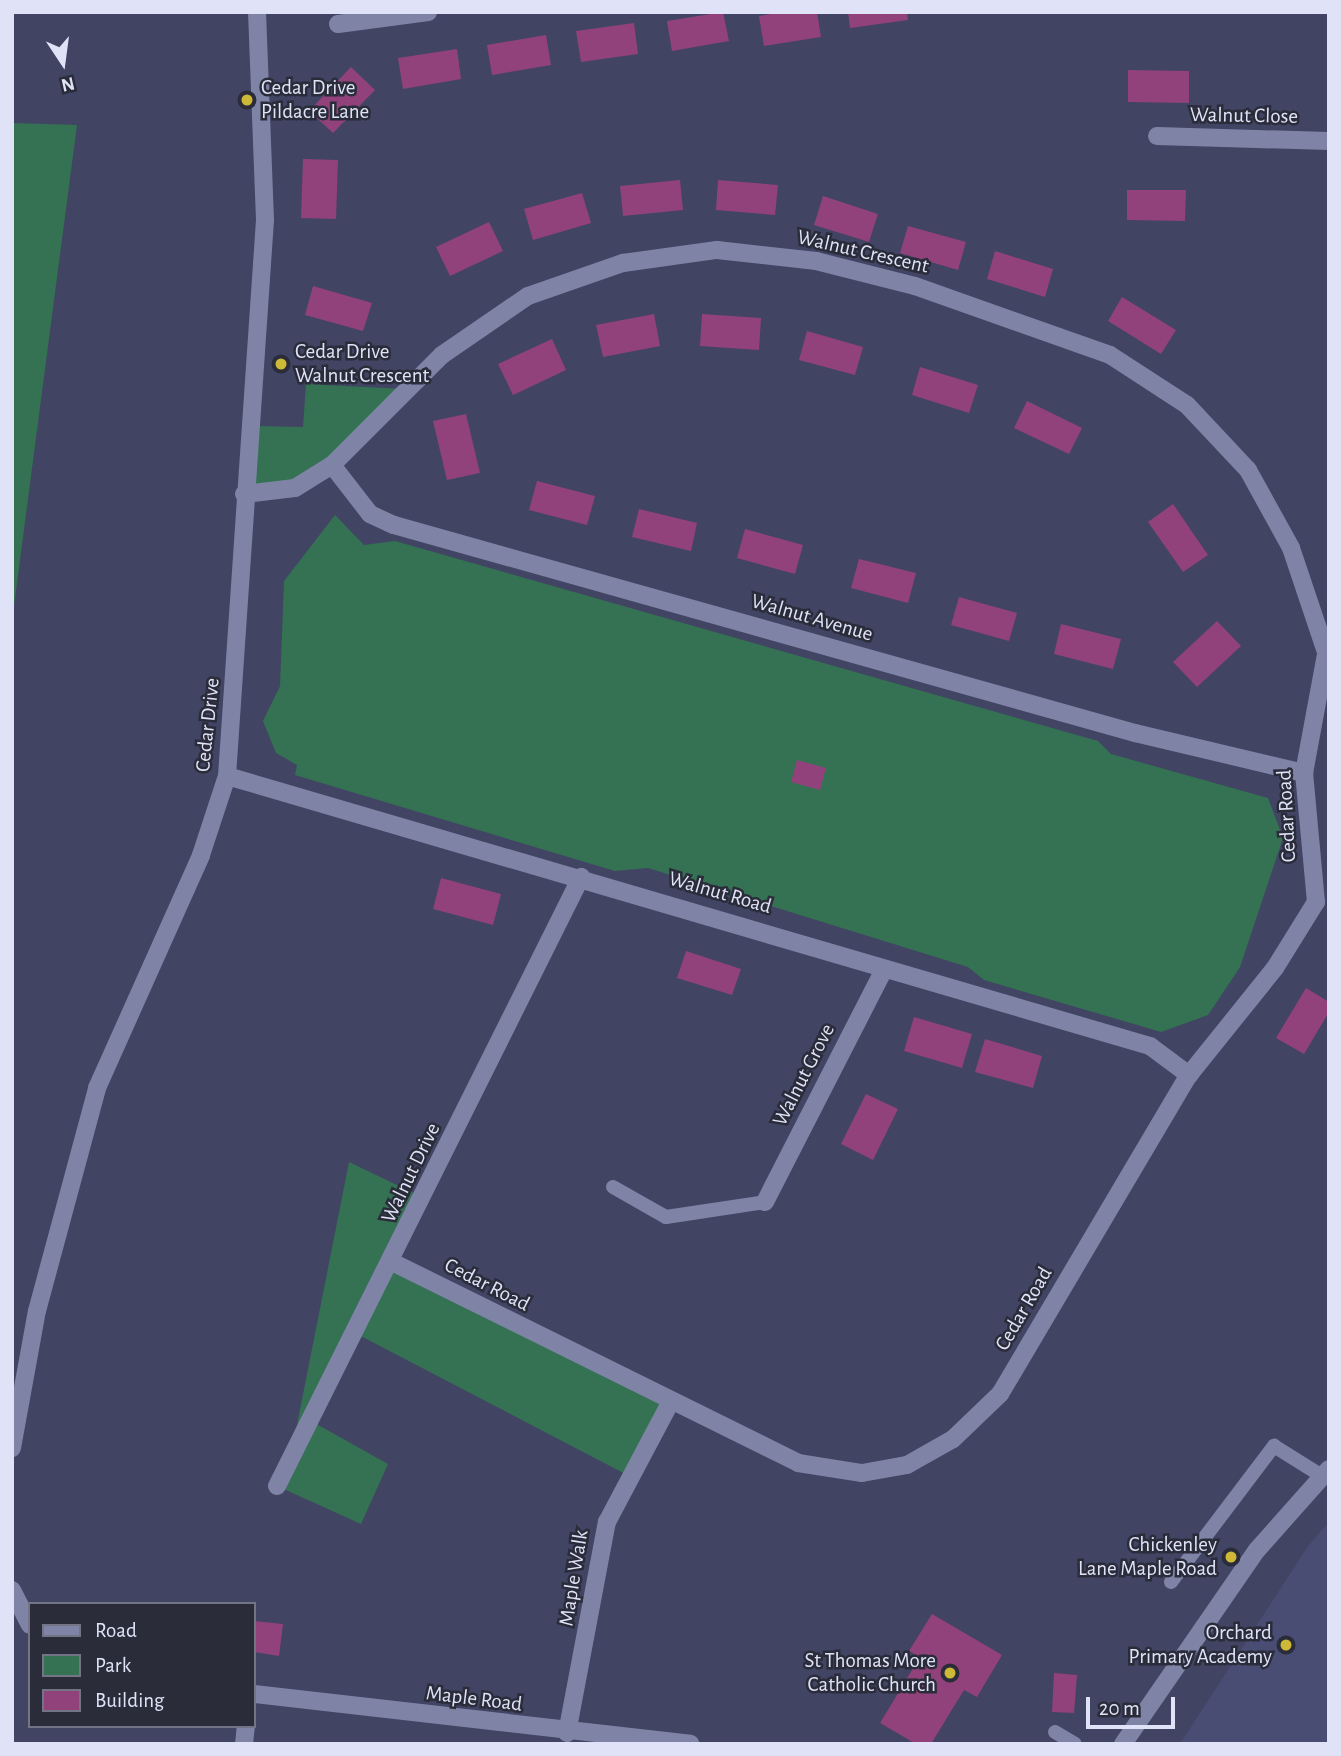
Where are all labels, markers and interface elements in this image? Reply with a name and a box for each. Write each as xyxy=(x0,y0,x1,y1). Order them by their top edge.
north arrow xyxy=(28,28,98,98)
text: N xyxy=(59,73,76,95)
place label: Cedar Drive Pildacre Lane xyxy=(261,75,369,125)
marker: Cedar Drive Pildacre Lane xyxy=(239,92,255,108)
street label: Walnut Close xyxy=(1190,102,1298,130)
street label: Walnut Crescent xyxy=(795,225,931,279)
place label: Cedar Drive Walnut Crescent xyxy=(295,339,429,389)
marker: Cedar Drive Walnut Crescent xyxy=(273,356,289,372)
street label: Walnut Avenue xyxy=(748,589,876,647)
street label: Cedar Drive xyxy=(191,677,225,773)
street label: Cedar Road xyxy=(1272,769,1302,863)
street label: Walnut Road xyxy=(666,866,774,920)
street label: Walnut Grove xyxy=(767,1020,841,1130)
street label: Walnut Drive xyxy=(376,1119,446,1227)
street label: Cedar Road xyxy=(440,1253,534,1317)
street label: Cedar Road xyxy=(990,1263,1058,1355)
street label: Maple Walk xyxy=(554,1528,594,1628)
place label: Chickenley Lane Maple Road xyxy=(1078,1532,1217,1582)
marker: Chickenley Lane Maple Road xyxy=(1223,1549,1239,1565)
legend xyxy=(28,1602,256,1728)
text: Road xyxy=(95,1620,137,1641)
place label: Orchard Primary Academy xyxy=(1129,1620,1272,1670)
marker: Orchard Primary Academy xyxy=(1278,1637,1294,1653)
place label: St Thomas More Catholic Church xyxy=(804,1648,936,1698)
text: Park xyxy=(95,1655,131,1676)
marker: St Thomas More Catholic Church xyxy=(942,1665,958,1681)
street label: Maple Road xyxy=(424,1681,524,1717)
scale bar xyxy=(1089,1682,1178,1726)
text: Building xyxy=(95,1690,164,1711)
text: 20 m xyxy=(1099,1698,1140,1719)

